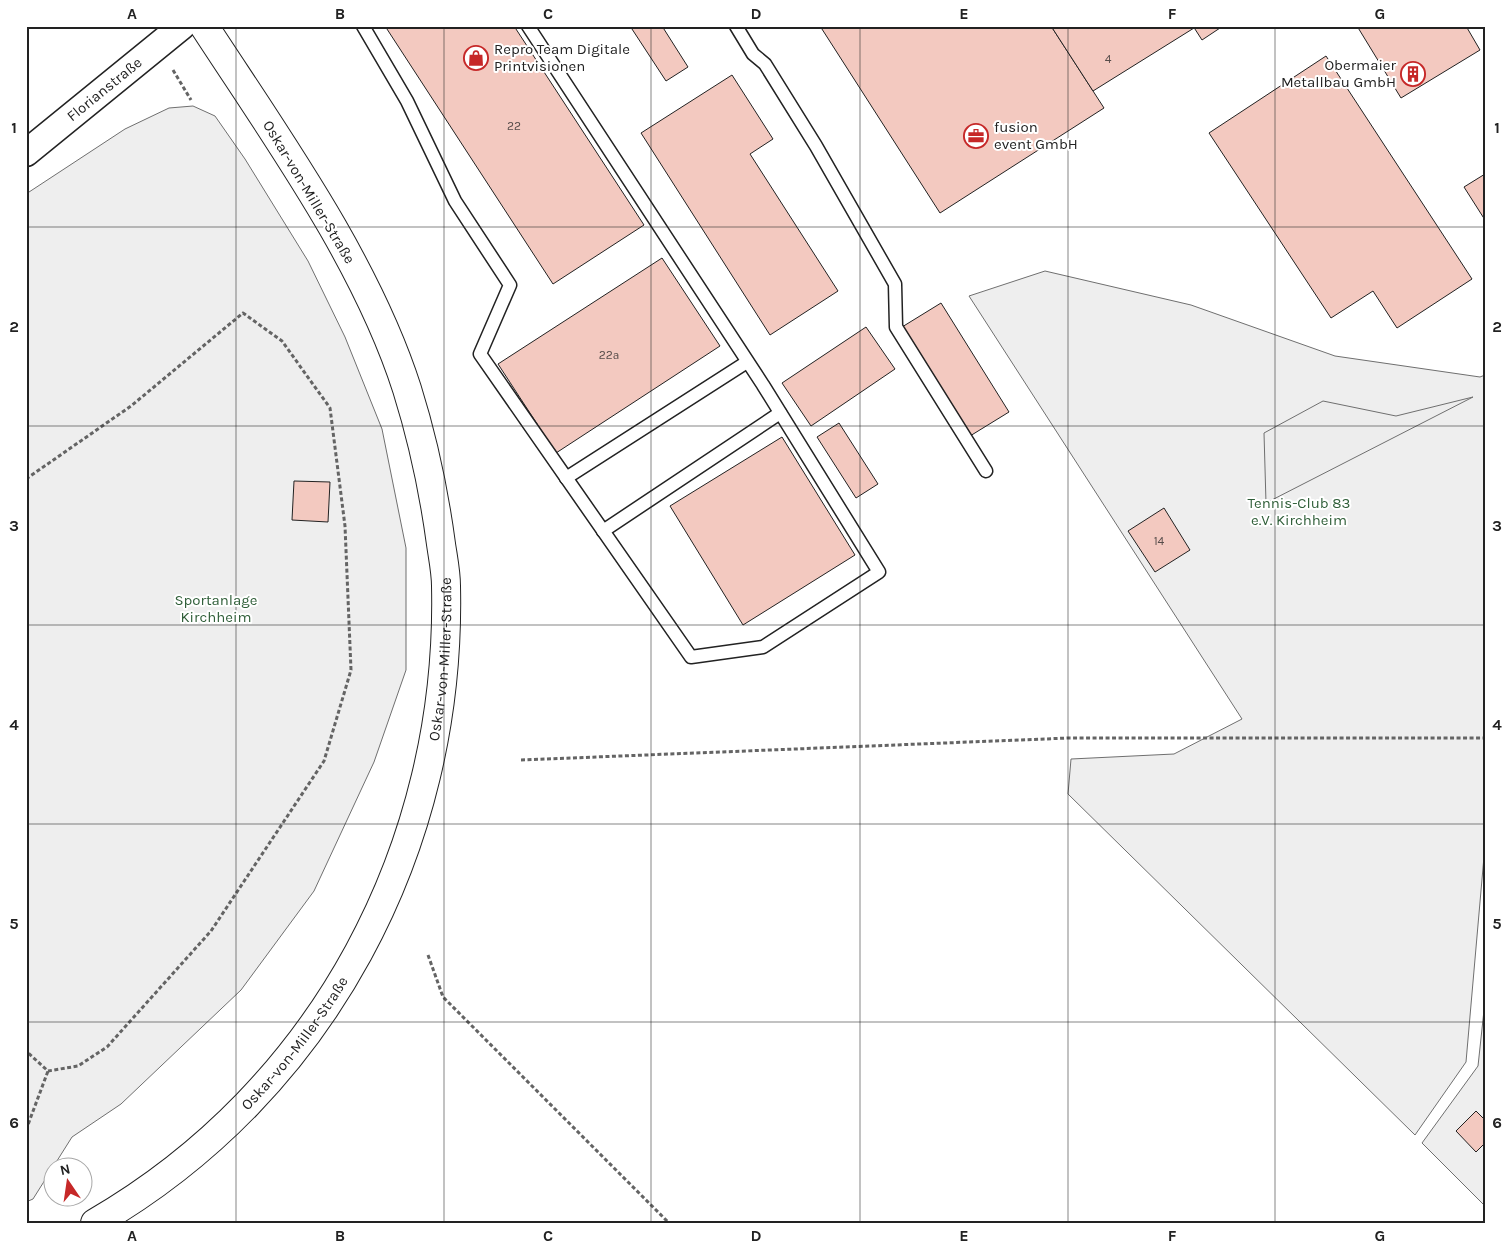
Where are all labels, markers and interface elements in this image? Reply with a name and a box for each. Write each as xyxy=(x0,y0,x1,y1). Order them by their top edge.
text: A xyxy=(127,4,137,23)
text: B xyxy=(335,4,345,23)
text: C xyxy=(543,4,553,23)
text: D xyxy=(751,4,762,23)
text: E xyxy=(959,4,969,23)
text: F xyxy=(1168,4,1177,23)
text: G xyxy=(1375,4,1385,23)
place label: Repro Team Digitale Printvisionen xyxy=(494,40,630,75)
shop icon: Repro Team Digitale Printvisionen xyxy=(463,45,489,71)
house number: 4 xyxy=(1105,52,1112,66)
street label: Florianstraße xyxy=(63,53,146,125)
place label: Obermaier Metallbau GmbH xyxy=(1281,56,1397,91)
building icon: Obermaier Metallbau GmbH xyxy=(1400,61,1426,87)
street label: Oskar-von-Miller-Straße xyxy=(259,117,359,267)
text: 1 xyxy=(11,118,17,137)
place label: fusion event GmbH xyxy=(994,118,1078,153)
text: 1 xyxy=(1494,118,1500,137)
house number: 22 xyxy=(507,119,521,133)
office icon: fusion event GmbH xyxy=(963,123,989,149)
text: 2 xyxy=(9,317,19,336)
text: 2 xyxy=(1492,317,1502,336)
house number: 22a xyxy=(599,348,619,362)
park label: Tennis-Club 83 e.V. Kirchheim xyxy=(1248,494,1350,529)
text: 3 xyxy=(9,516,19,535)
text: 3 xyxy=(1492,516,1502,535)
house number: 14 xyxy=(1154,534,1165,548)
street label: Oskar-von-Miller-Straße xyxy=(425,577,455,742)
park label: Sportanlage Kirchheim xyxy=(174,591,258,626)
text: 4 xyxy=(9,715,19,734)
text: 4 xyxy=(1492,715,1502,734)
text: 5 xyxy=(9,914,19,933)
text: 5 xyxy=(1492,914,1502,933)
street label: Oskar-von-Miller-Straße xyxy=(237,973,352,1114)
text: 6 xyxy=(9,1113,19,1132)
text: 6 xyxy=(1492,1113,1502,1132)
north arrow xyxy=(42,1156,92,1206)
text: N xyxy=(58,1160,72,1179)
text: A xyxy=(127,1226,137,1245)
text: B xyxy=(335,1226,345,1245)
text: C xyxy=(543,1226,553,1245)
text: D xyxy=(751,1226,762,1245)
text: E xyxy=(959,1226,969,1245)
text: F xyxy=(1168,1226,1177,1245)
text: G xyxy=(1375,1226,1385,1245)

